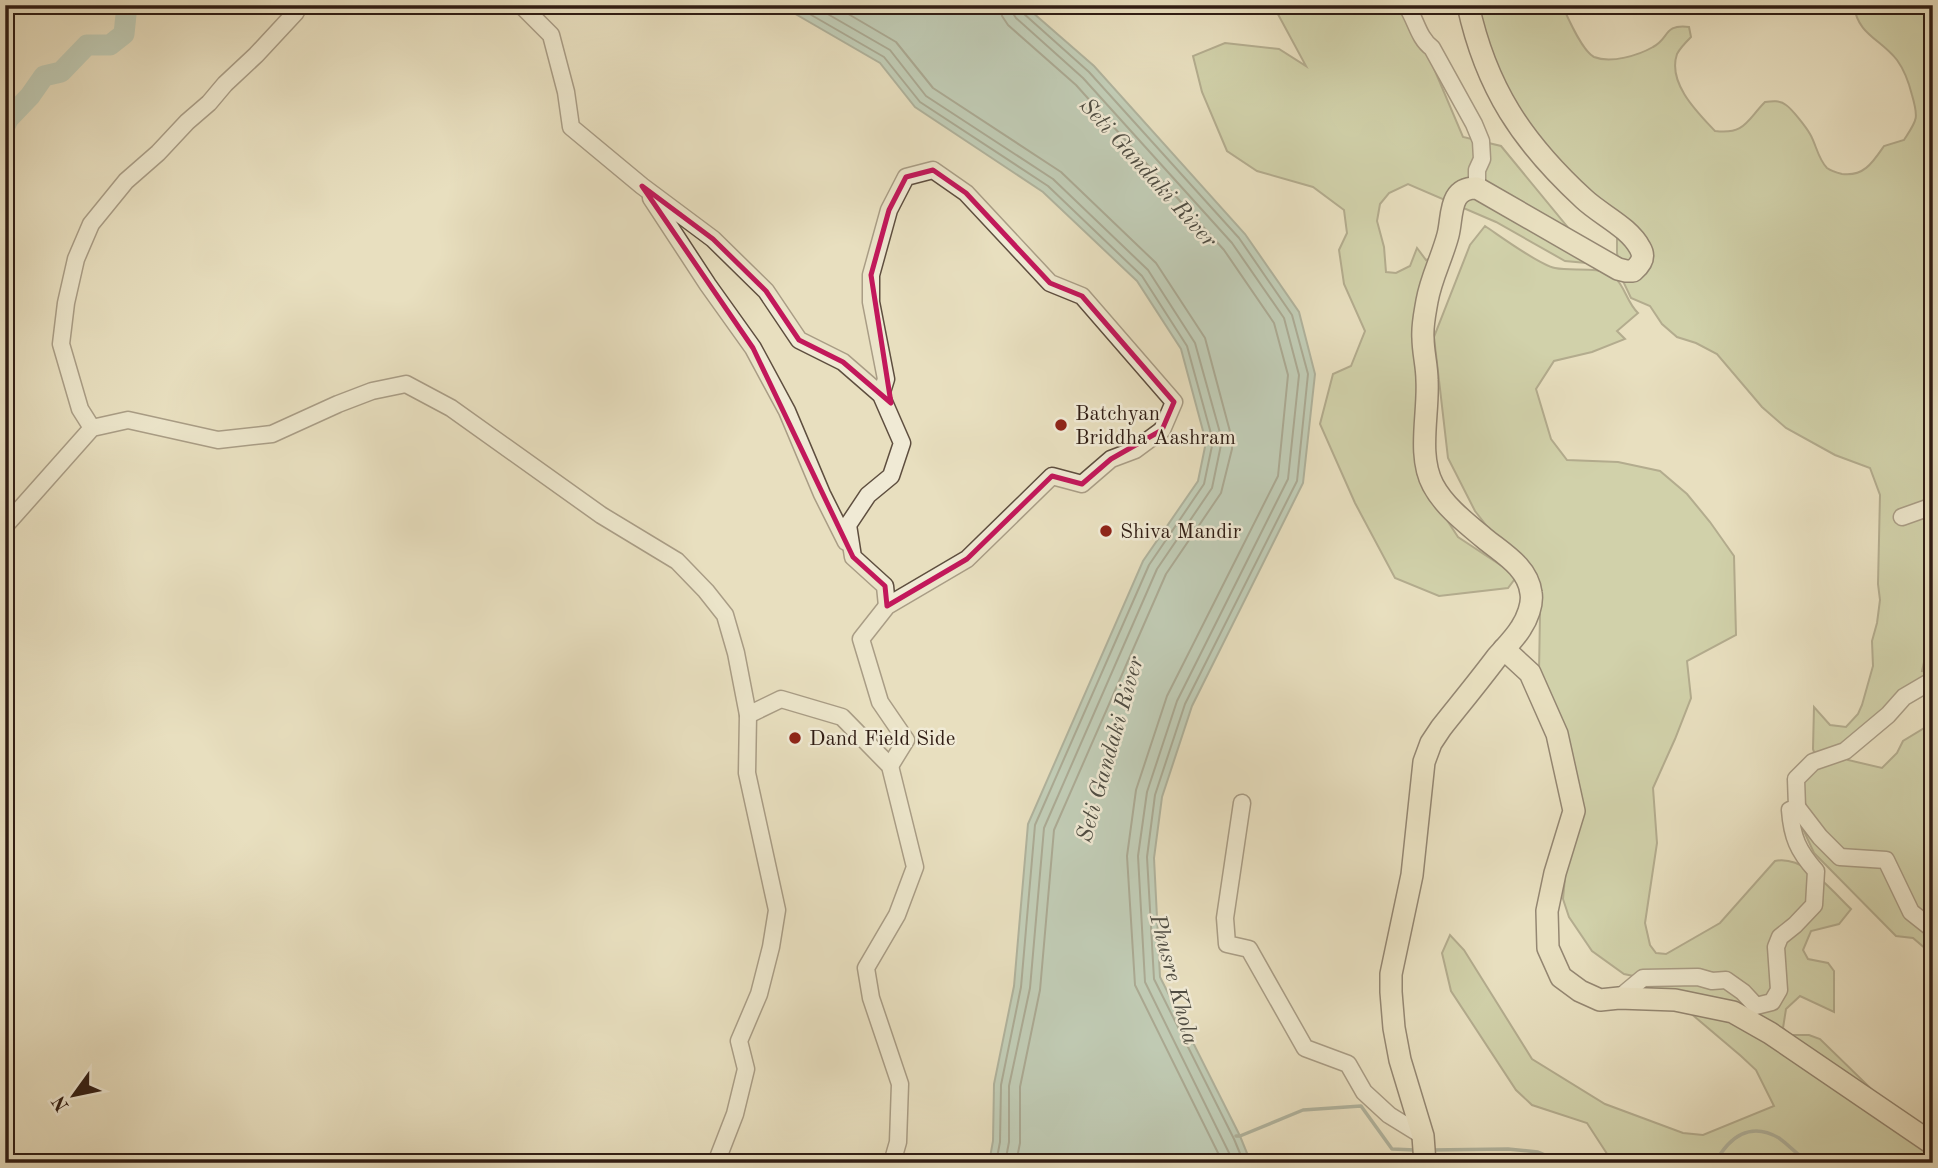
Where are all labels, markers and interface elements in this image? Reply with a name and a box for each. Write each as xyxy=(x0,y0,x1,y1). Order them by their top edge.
water label: Seti Gandaki River xyxy=(1075,94,1221,253)
place label: Batchyan Briddha Aashram xyxy=(1075,404,1236,449)
marker: Batchyan Briddha Aashram xyxy=(1053,417,1069,433)
place label: Shiva Mandir xyxy=(1120,522,1242,543)
marker: Shiva Mandir xyxy=(1098,523,1114,539)
water label: Seti Gandaki River xyxy=(1073,653,1148,845)
place label: Dand Field Side xyxy=(809,729,955,750)
marker: Dand Field Side xyxy=(787,730,803,746)
water label: Phusre Khola xyxy=(1145,911,1202,1047)
north arrow xyxy=(38,1060,108,1130)
text: N xyxy=(50,1091,74,1114)

